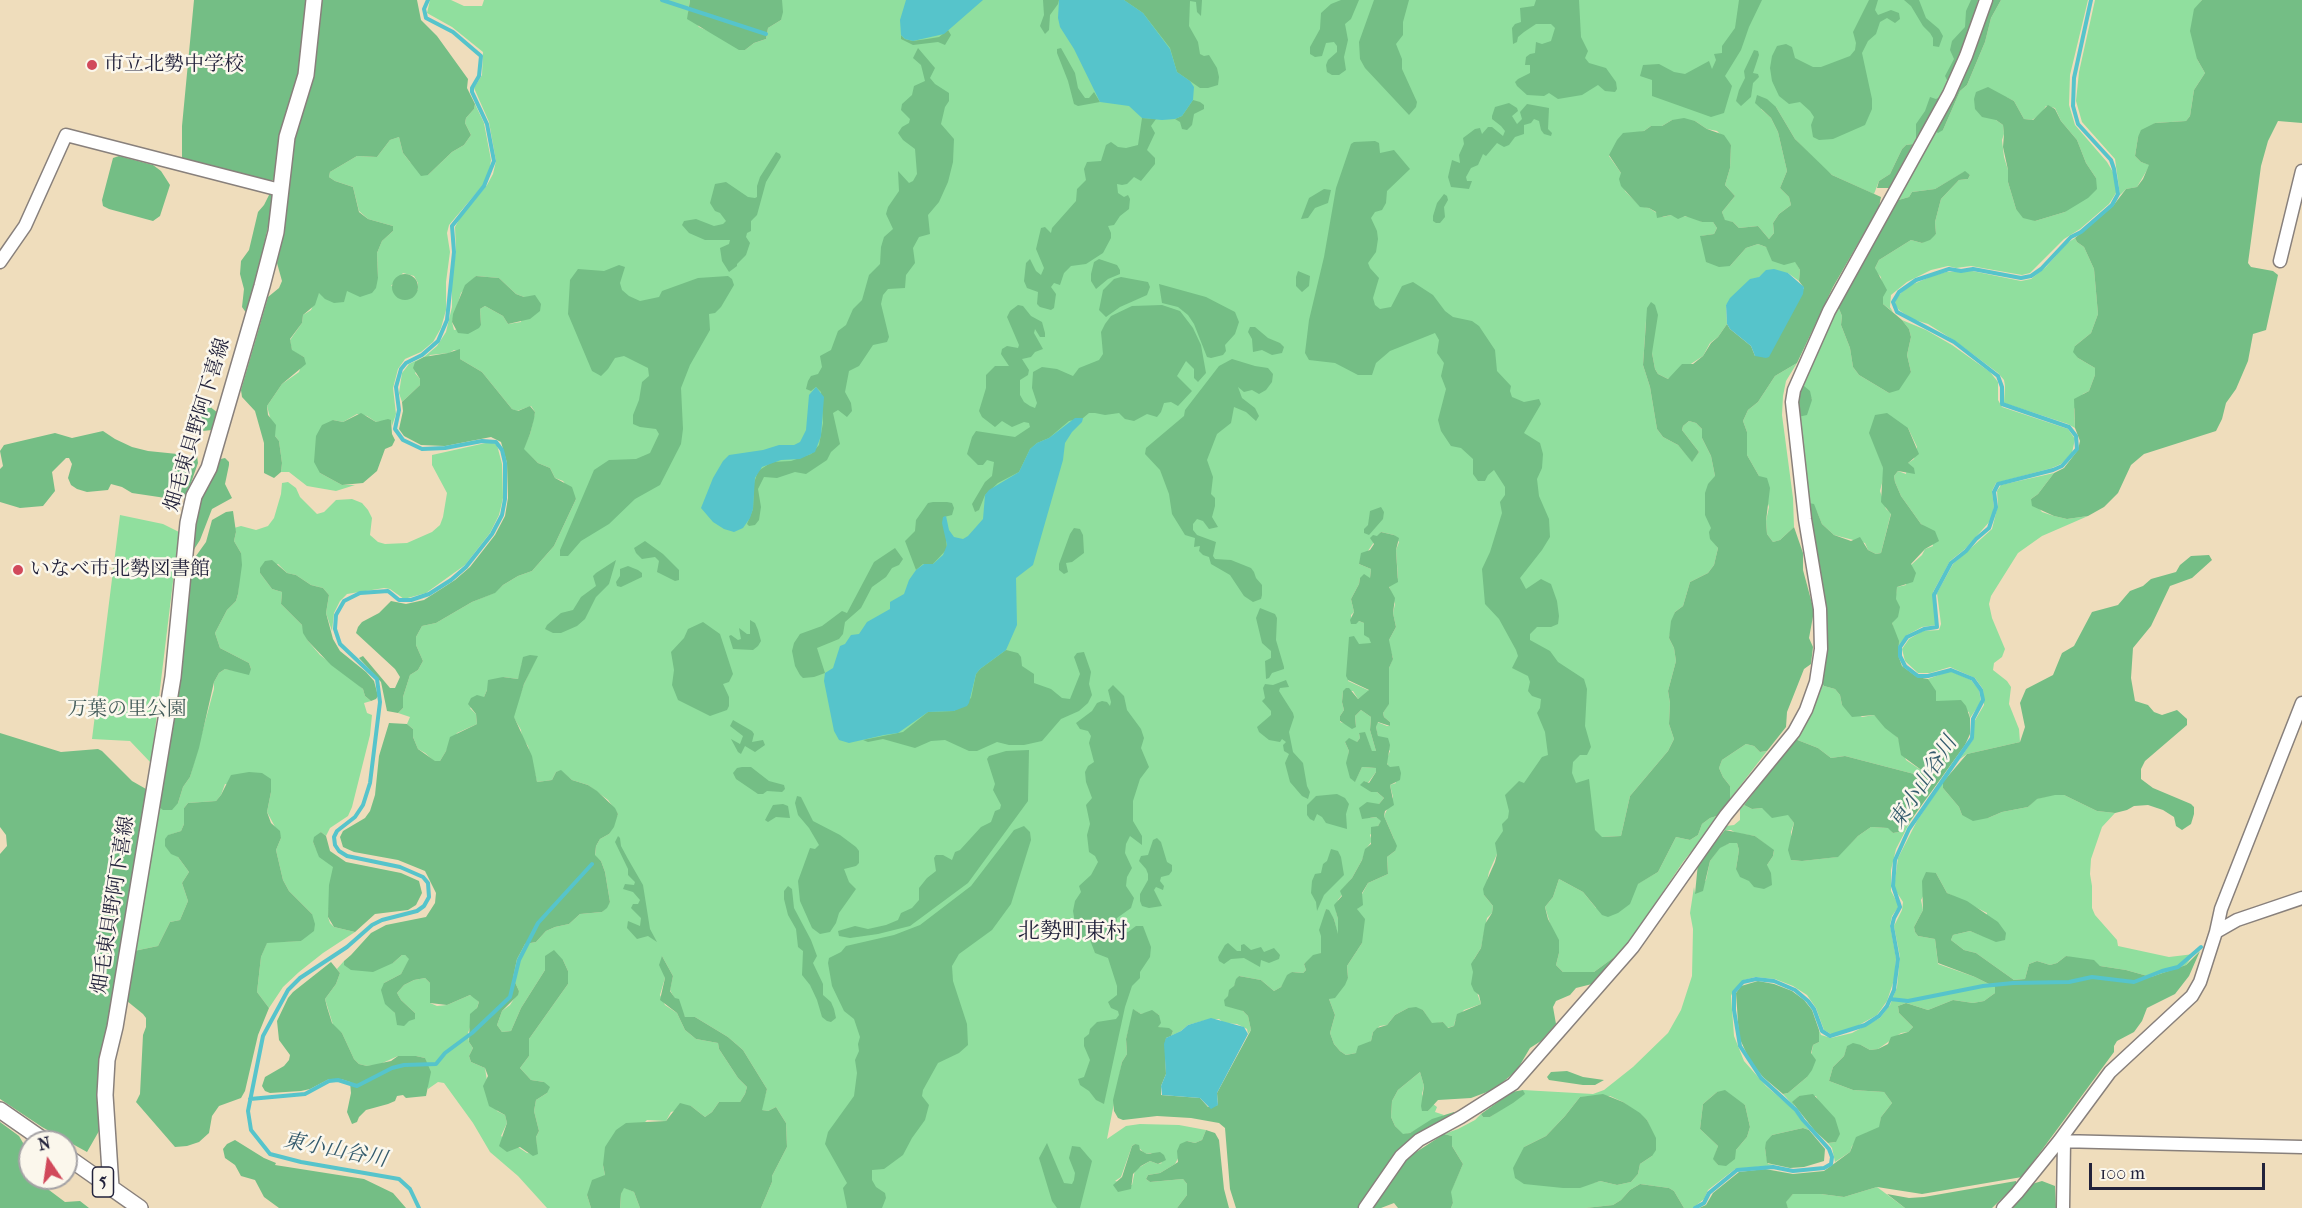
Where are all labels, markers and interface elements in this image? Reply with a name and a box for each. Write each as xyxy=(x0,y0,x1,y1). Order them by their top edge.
place label: 市立北勢中学校 xyxy=(104,53,244,77)
marker: 市立北勢中学校 xyxy=(85,58,99,72)
street label: 畑毛東貝野阿下喜線 xyxy=(160,335,236,515)
place label: いなべ市北勢図書館 xyxy=(30,558,210,582)
marker: いなべ市北勢図書館 xyxy=(11,563,25,577)
park label: 万葉の里公園 xyxy=(67,698,187,722)
water label: 東小山谷川 xyxy=(1885,732,1963,834)
street label: 畑毛東貝野阿下喜線 xyxy=(88,814,140,996)
district label: 北勢町東村 xyxy=(1018,920,1128,946)
water label: 東小山谷川 xyxy=(281,1129,389,1173)
north arrow xyxy=(18,1130,78,1190)
text: N xyxy=(36,1133,52,1155)
scale bar xyxy=(2092,1151,2268,1189)
text: 100 m xyxy=(2100,1163,2145,1184)
road number: 5 xyxy=(92,1167,114,1197)

